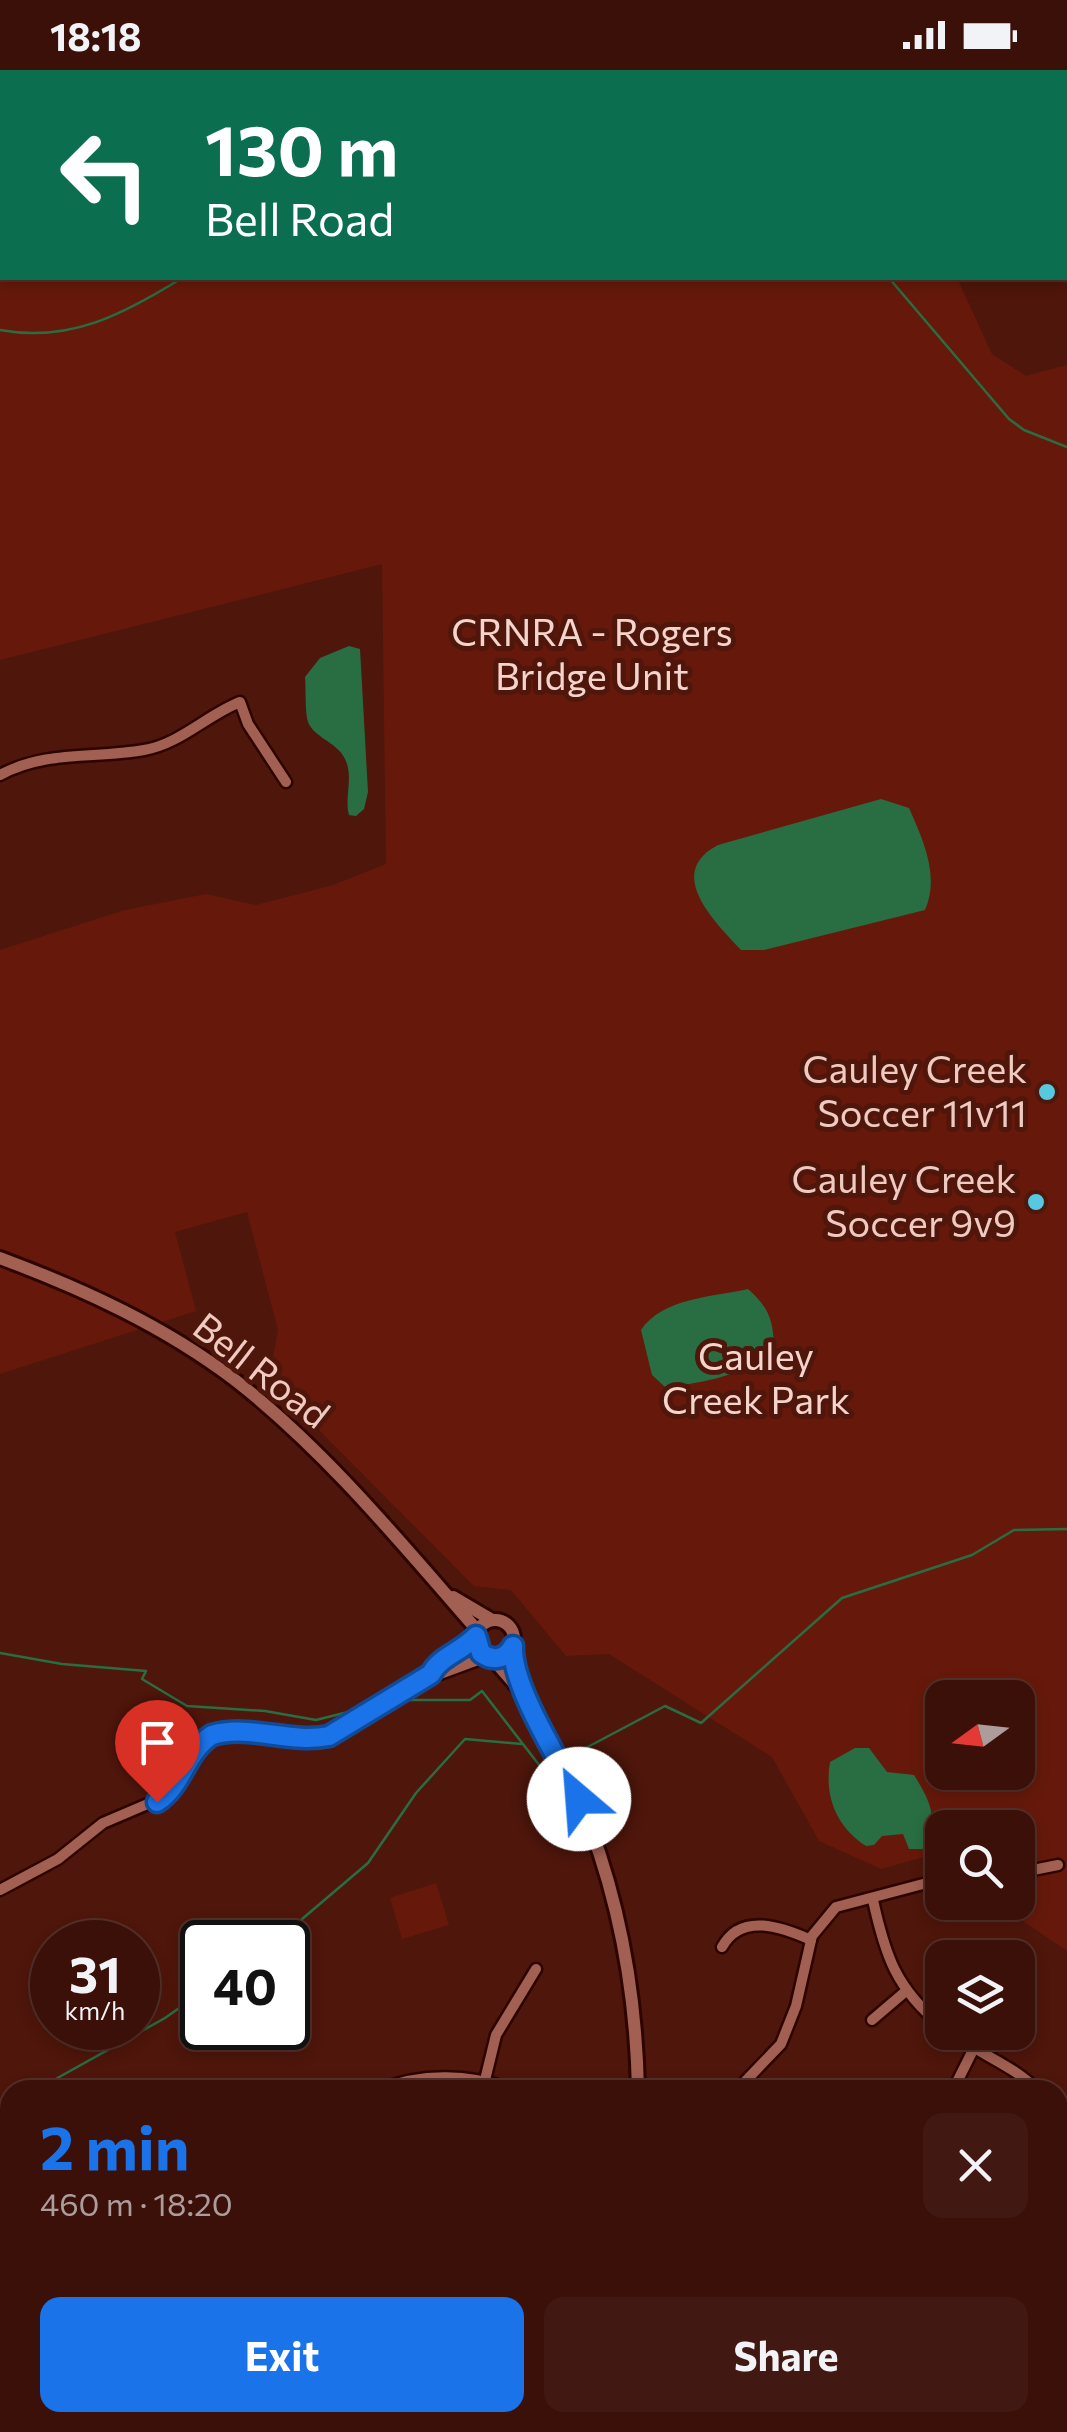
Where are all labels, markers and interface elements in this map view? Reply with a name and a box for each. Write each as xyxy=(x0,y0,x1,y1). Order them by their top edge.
text: 18:18 xyxy=(50,12,141,59)
text: 130 m xyxy=(205,105,398,190)
icon: left xyxy=(40,110,170,240)
text: Bell Road xyxy=(205,190,394,245)
park label: CRNRA - Rogers Bridge Unit xyxy=(451,607,733,698)
place label: Cauley Creek Soccer 11v11 xyxy=(802,1044,1027,1135)
marker: Cauley Creek Soccer 11v11 xyxy=(1036,1081,1058,1103)
place label: Cauley Creek Soccer 9v9 xyxy=(791,1154,1016,1245)
marker: Cauley Creek Soccer 9v9 xyxy=(1025,1191,1047,1213)
street label: Bell Road xyxy=(185,1301,340,1437)
park label: Cauley Creek Park xyxy=(662,1331,850,1422)
north arrow xyxy=(925,1680,1035,1790)
map controls xyxy=(925,1680,1035,2050)
pin xyxy=(115,1700,200,1803)
icon: arrive xyxy=(130,1715,185,1770)
position arrow xyxy=(527,1747,631,1851)
button: search xyxy=(925,1810,1035,1920)
speed limit sign: 40 xyxy=(180,1920,310,2050)
button: layers xyxy=(925,1940,1035,2050)
text: 31 xyxy=(69,1942,121,2003)
text: km/h xyxy=(65,1995,125,2025)
text: 2 min xyxy=(40,2109,189,2182)
button: close xyxy=(923,2113,1028,2218)
text: 460 m · 18:20 xyxy=(40,2183,233,2223)
button: Exit xyxy=(40,2297,524,2412)
button: Share xyxy=(544,2297,1028,2412)

